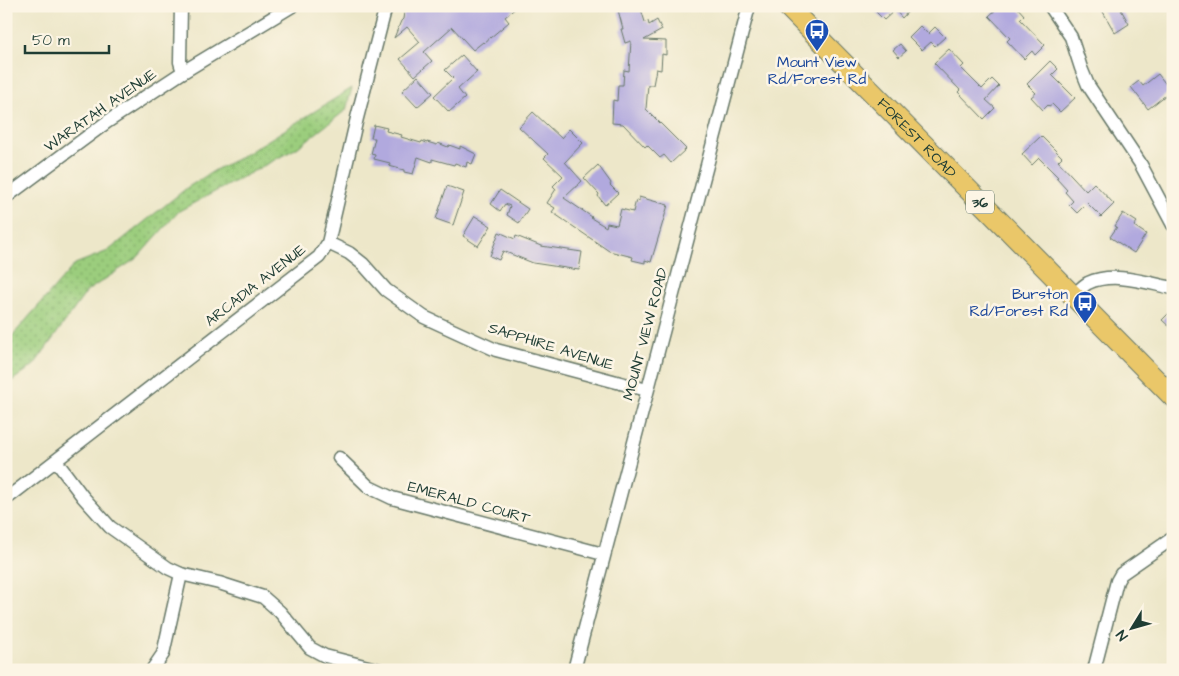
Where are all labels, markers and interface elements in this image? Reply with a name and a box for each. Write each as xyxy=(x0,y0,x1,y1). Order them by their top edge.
bus stop icon: Mount View Rd/Forest Rd xyxy=(804,18,830,52)
scale bar xyxy=(25,22,109,54)
text: 50 m xyxy=(32,30,70,51)
place label: Mount View Rd/Forest Rd xyxy=(768,52,867,90)
street label: WARATAH AVENUE xyxy=(40,64,161,157)
street label: FOREST ROAD xyxy=(872,93,961,183)
road number: 36 xyxy=(966,190,994,213)
street label: ARCADIA AVENUE xyxy=(200,239,310,331)
street label: MOUNT VIEW ROAD xyxy=(618,265,673,403)
place label: Burston Rd/Forest Rd xyxy=(970,284,1068,322)
bus stop icon: Burston Rd/Forest Rd xyxy=(1072,290,1098,324)
street label: SAPPHIRE AVENUE xyxy=(486,317,616,376)
street label: EMERALD COURT xyxy=(405,476,533,529)
north arrow xyxy=(1106,604,1156,654)
text: N xyxy=(1112,626,1133,645)

